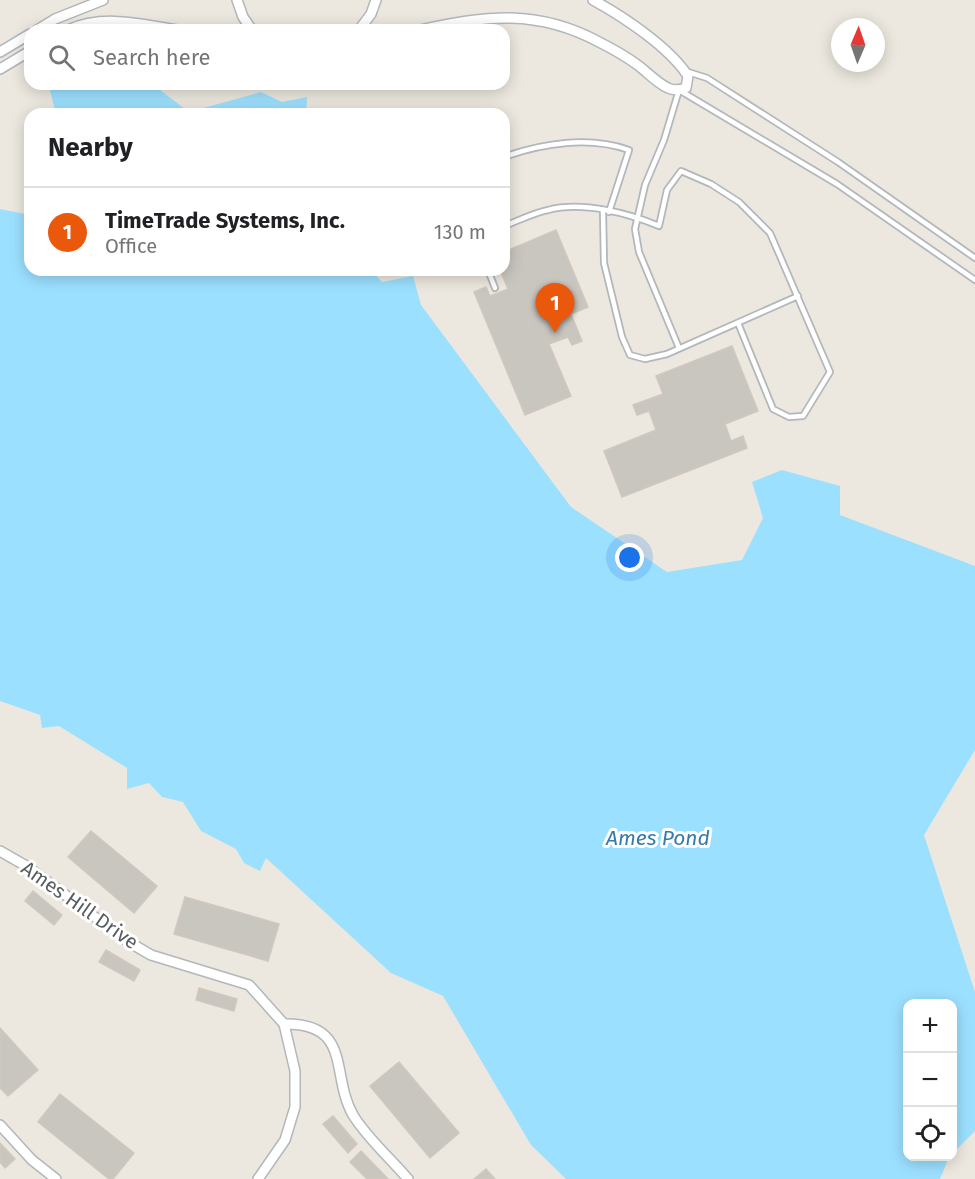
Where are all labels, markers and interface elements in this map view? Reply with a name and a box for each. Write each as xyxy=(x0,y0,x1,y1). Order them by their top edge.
north arrow xyxy=(831,18,885,72)
search box xyxy=(24,24,510,90)
icon: search xyxy=(45,41,78,74)
text: Search here xyxy=(93,44,211,71)
text: Nearby xyxy=(48,132,133,163)
text: TimeTrade Systems, Inc. xyxy=(105,207,345,234)
text: 1 xyxy=(63,220,72,244)
text: 130 m xyxy=(434,220,486,244)
text: Office xyxy=(105,234,157,258)
pin: 1 xyxy=(536,284,574,333)
your location xyxy=(615,543,644,572)
water label: Ames Pond xyxy=(605,825,710,851)
street label: Ames Hill Drive xyxy=(17,856,143,954)
map controls xyxy=(903,999,957,1161)
button: + xyxy=(903,999,957,1053)
button: − xyxy=(903,1053,957,1107)
button: locate xyxy=(903,1107,957,1161)

